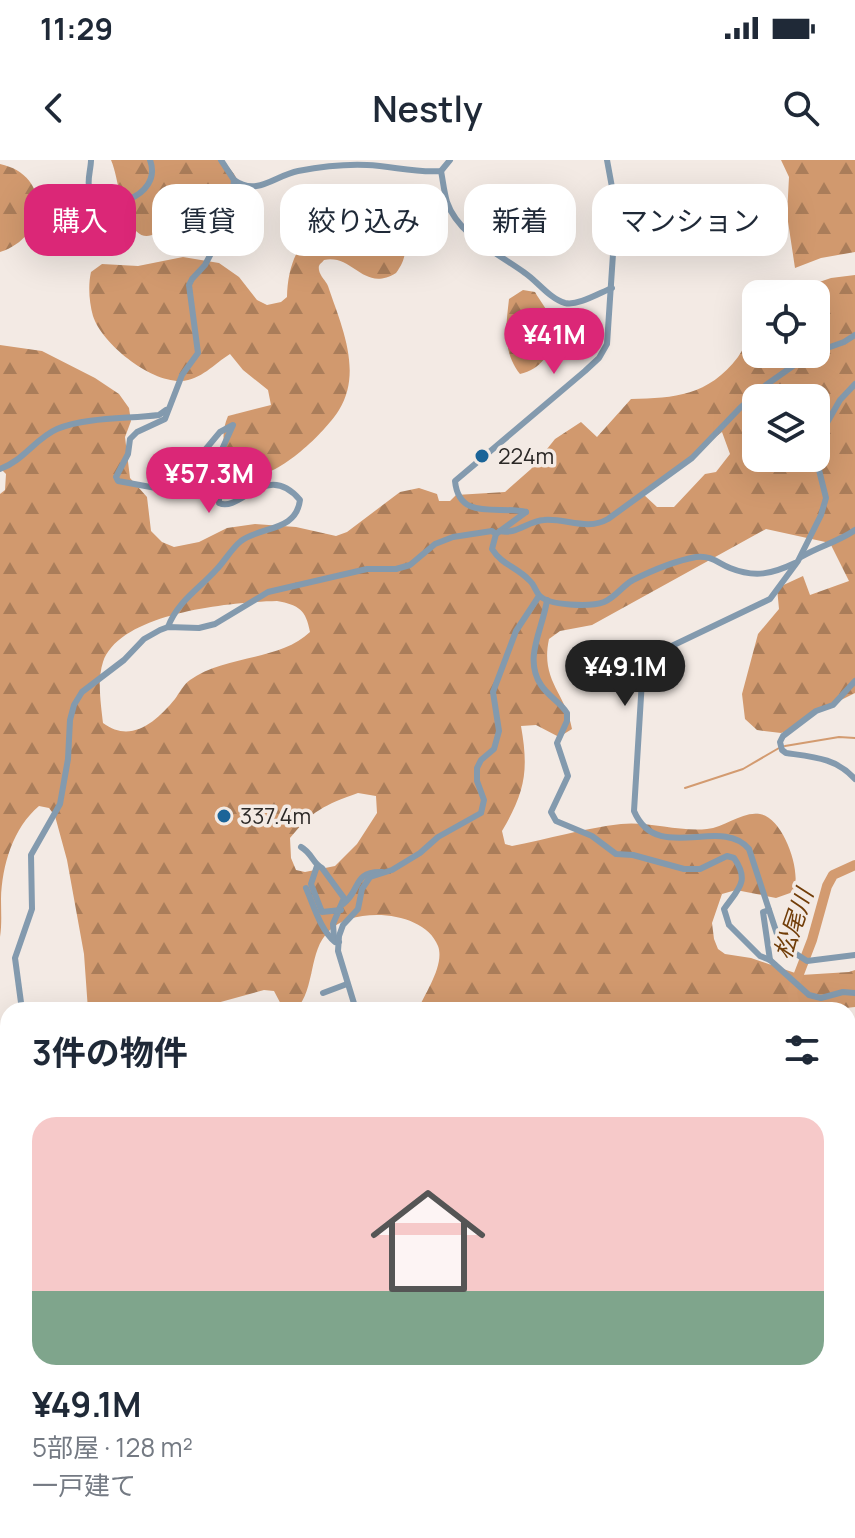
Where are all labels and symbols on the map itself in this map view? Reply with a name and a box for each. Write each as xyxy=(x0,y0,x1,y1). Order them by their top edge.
pin: ¥41M xyxy=(507,308,601,376)
place label: 224m xyxy=(498,441,554,471)
pin: ¥57.3M xyxy=(144,447,274,515)
marker: 224m xyxy=(473,447,491,465)
pin: ¥49.1M xyxy=(560,640,690,708)
place label: 337.4m xyxy=(240,801,311,831)
marker: 337.4m xyxy=(215,807,233,825)
water label: 松尾川 xyxy=(765,881,821,963)

